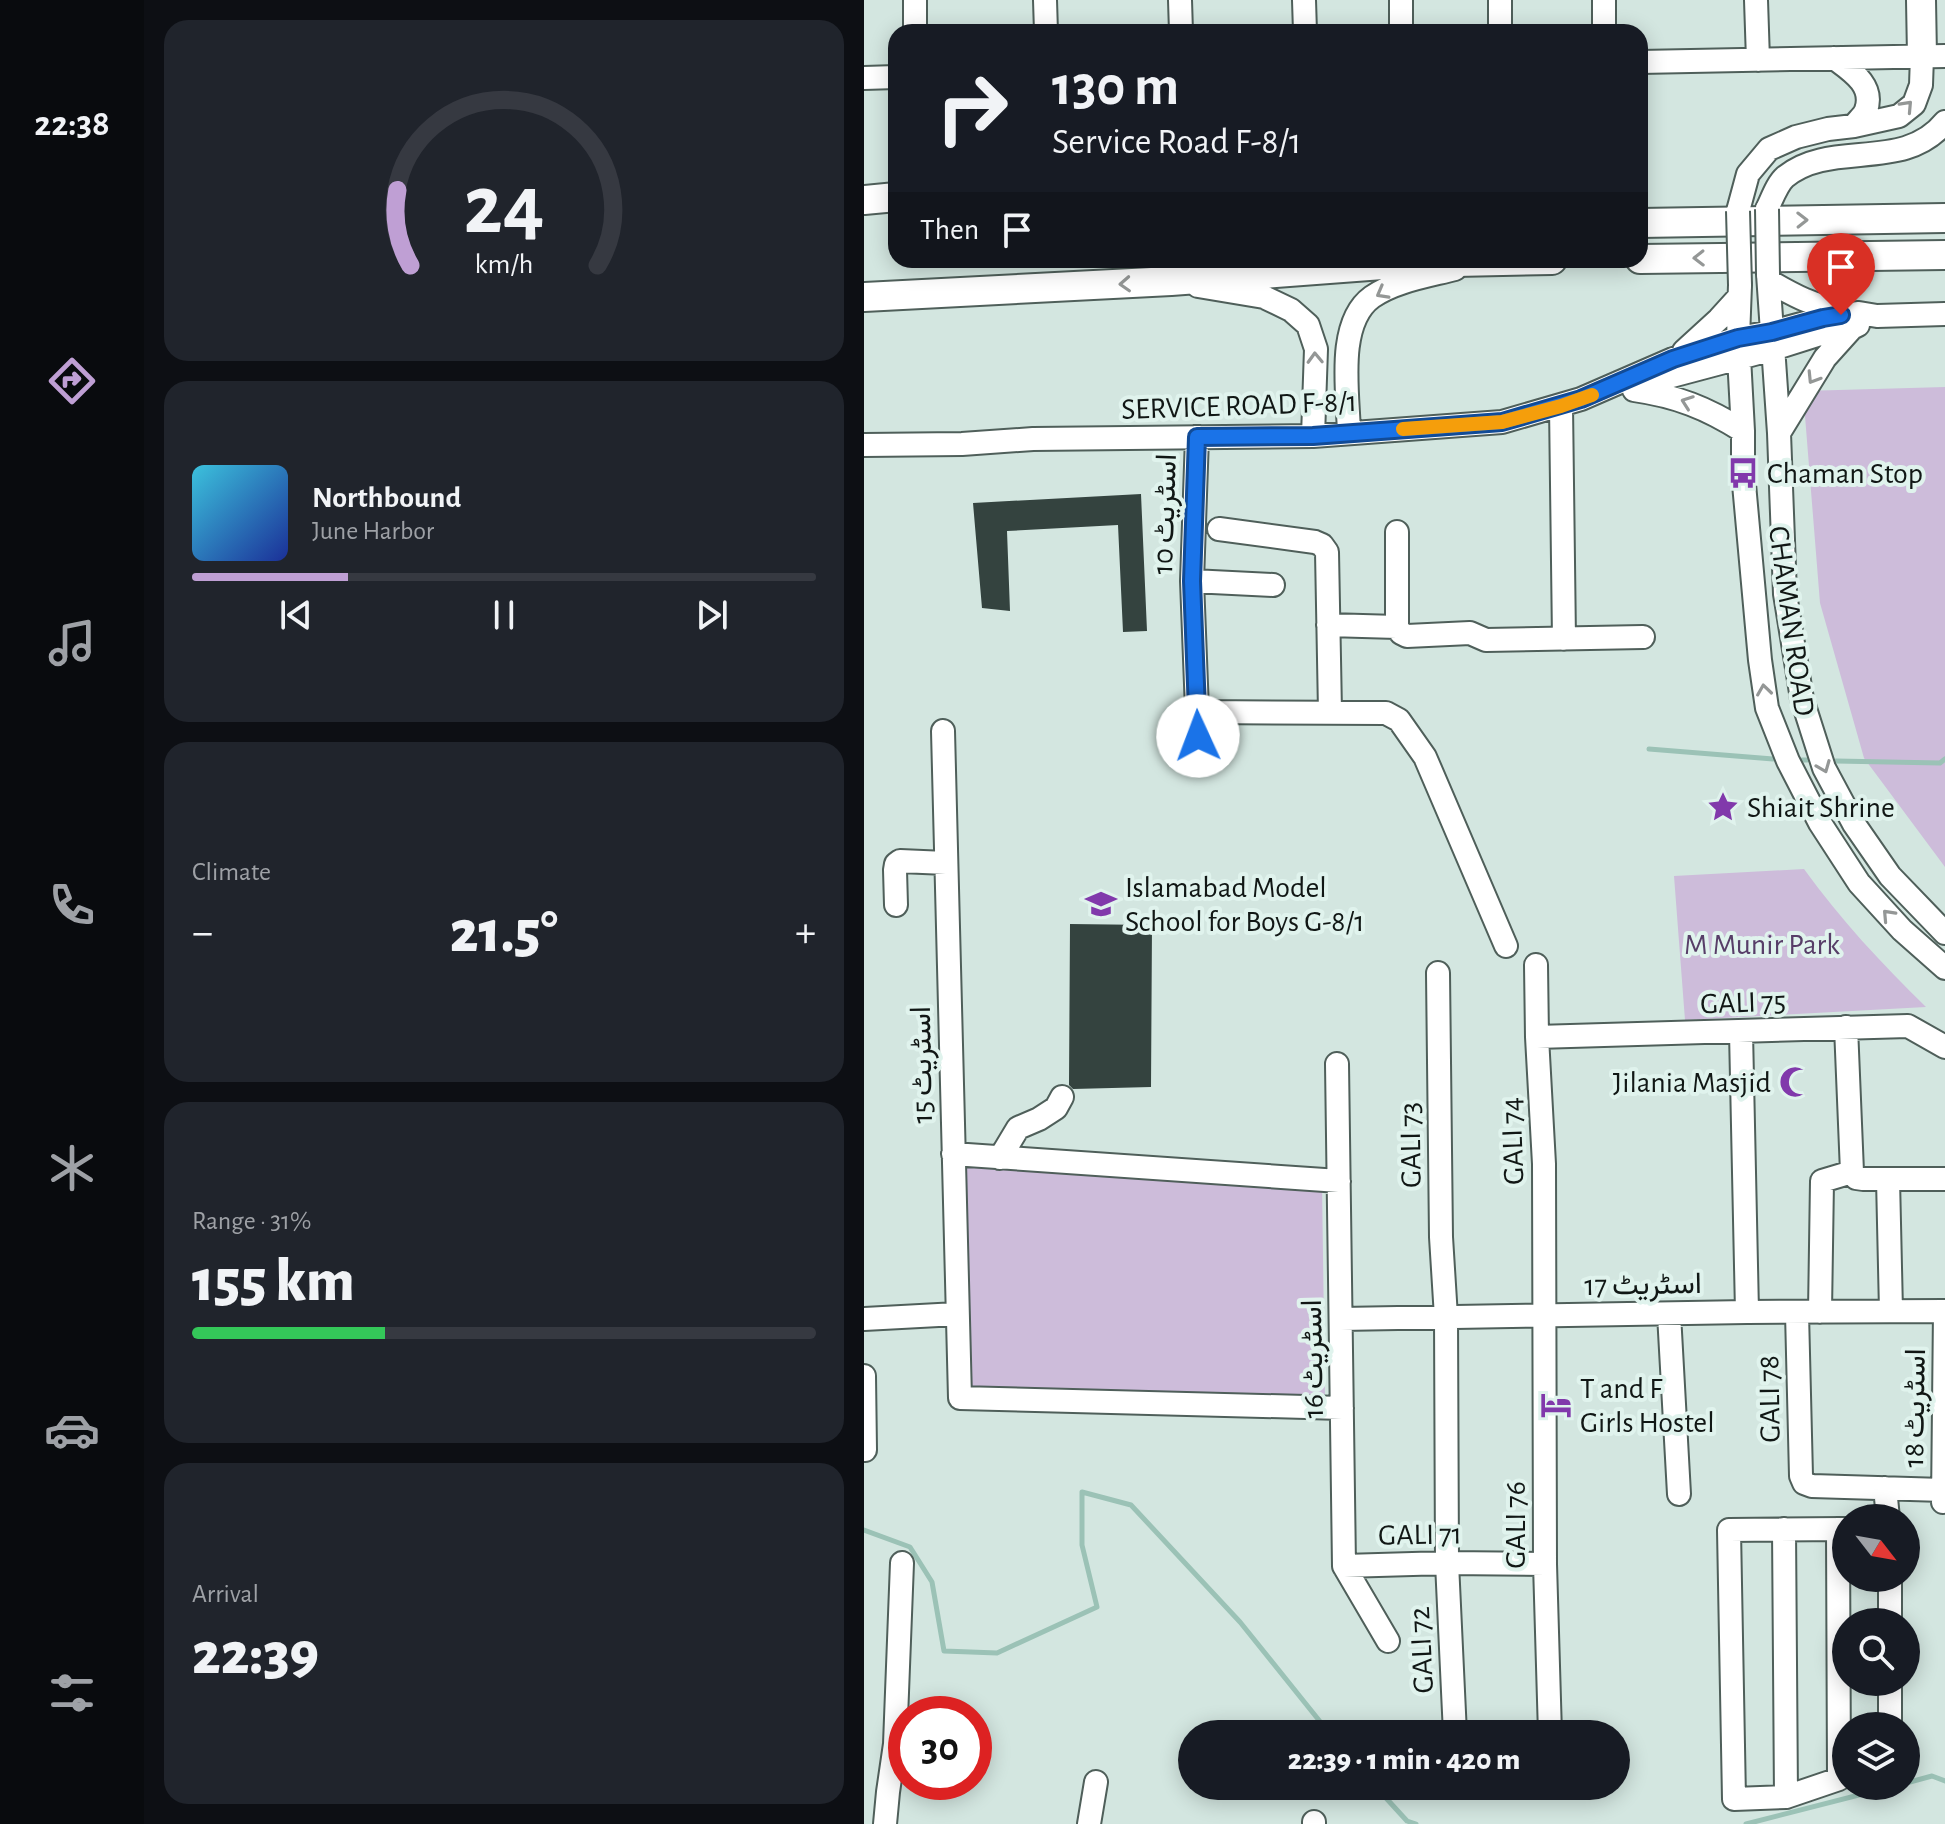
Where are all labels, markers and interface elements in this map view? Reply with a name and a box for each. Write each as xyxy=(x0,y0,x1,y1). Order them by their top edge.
icon: right xyxy=(920,56,1024,160)
text: 130 m xyxy=(1052,59,1179,115)
one-way arrow xyxy=(1898,101,1913,115)
text: 22:38 xyxy=(34,106,110,142)
text: Service Road F-8/1 xyxy=(1052,124,1301,160)
text: 24 xyxy=(463,165,545,249)
icon: arrive xyxy=(995,208,1039,252)
one-way arrow xyxy=(1796,212,1809,229)
text: Then xyxy=(920,215,979,245)
pin xyxy=(1807,233,1875,315)
icon: arrive xyxy=(1819,245,1863,289)
one-way arrow xyxy=(1692,249,1705,267)
text: km/h xyxy=(475,251,533,280)
one-way arrow xyxy=(1118,275,1131,292)
one-way arrow xyxy=(1376,283,1390,298)
one-way arrow xyxy=(1306,351,1323,364)
icon: directions xyxy=(44,353,100,409)
one-way arrow xyxy=(1807,370,1822,384)
street label: SERVICE ROAD F-8/1 xyxy=(1121,387,1358,425)
one-way arrow xyxy=(1681,396,1695,412)
street label: اسٹریٹ 10 xyxy=(1148,453,1184,575)
bus stop icon: Chaman Stop xyxy=(1726,456,1760,490)
place label: Chaman Stop xyxy=(1767,459,1923,489)
text: Northbound xyxy=(312,483,461,513)
text: June Harbor xyxy=(312,518,434,544)
street label: CHAMAN ROAD xyxy=(1763,524,1819,718)
icon: previous xyxy=(274,593,318,637)
icon: pause xyxy=(482,593,526,637)
icon: next xyxy=(690,593,734,637)
icon: music xyxy=(44,615,100,671)
one-way arrow xyxy=(1756,683,1773,697)
position arrow xyxy=(1156,694,1240,778)
one-way arrow xyxy=(1815,758,1831,773)
place icon: Shiait Shrine xyxy=(1706,790,1740,824)
place label: Shiait Shrine xyxy=(1747,793,1895,823)
text: Climate xyxy=(192,859,271,885)
place label: Islamabad Model School for Boys G-8/1 xyxy=(1125,873,1365,937)
icon: phone xyxy=(44,877,100,933)
school or university icon: Islamabad Model School for Boys G-8/1 xyxy=(1084,887,1118,921)
text: 21.5° xyxy=(450,903,558,963)
one-way arrow xyxy=(1884,909,1898,924)
text: − xyxy=(192,911,213,955)
text: + xyxy=(795,911,816,955)
park label: M Munir Park xyxy=(1684,930,1840,960)
street label: GALI 75 xyxy=(1700,987,1786,1019)
street label: اسٹریٹ 15 xyxy=(906,1006,940,1124)
mosque icon: Jilania Masjid xyxy=(1778,1065,1812,1099)
place label: Jilania Masjid xyxy=(1613,1068,1771,1098)
street label: GALI 74 xyxy=(1496,1097,1530,1185)
street label: GALI 73 xyxy=(1395,1102,1427,1188)
icon: climate xyxy=(44,1140,100,1196)
text: Range · 31% xyxy=(192,1208,311,1234)
text: 155 km xyxy=(192,1252,355,1312)
street label: اسٹریٹ 17 xyxy=(1584,1269,1702,1303)
street label: اسٹریٹ 16 xyxy=(1297,1299,1331,1419)
street label: اسٹریٹ 18 xyxy=(1899,1348,1933,1468)
street label: GALI 78 xyxy=(1754,1355,1786,1443)
place label: T and F Girls Hostel xyxy=(1580,1374,1715,1438)
hotel icon: T and F Girls Hostel xyxy=(1539,1388,1573,1422)
icon: car xyxy=(44,1402,100,1458)
street label: GALI 76 xyxy=(1501,1481,1531,1569)
north arrow xyxy=(1832,1504,1920,1592)
map controls xyxy=(1832,1504,1920,1800)
street label: GALI 71 xyxy=(1378,1519,1462,1551)
text: Arrival xyxy=(192,1581,259,1607)
street label: GALI 72 xyxy=(1405,1606,1439,1694)
button: search xyxy=(1832,1608,1920,1696)
text: 22:39 xyxy=(192,1625,319,1685)
icon: filters xyxy=(44,1665,100,1721)
speed limit sign: 30 xyxy=(888,1696,992,1800)
button: layers xyxy=(1832,1712,1920,1800)
text: 22:39 · 1 min · 420 m xyxy=(1288,1745,1520,1775)

